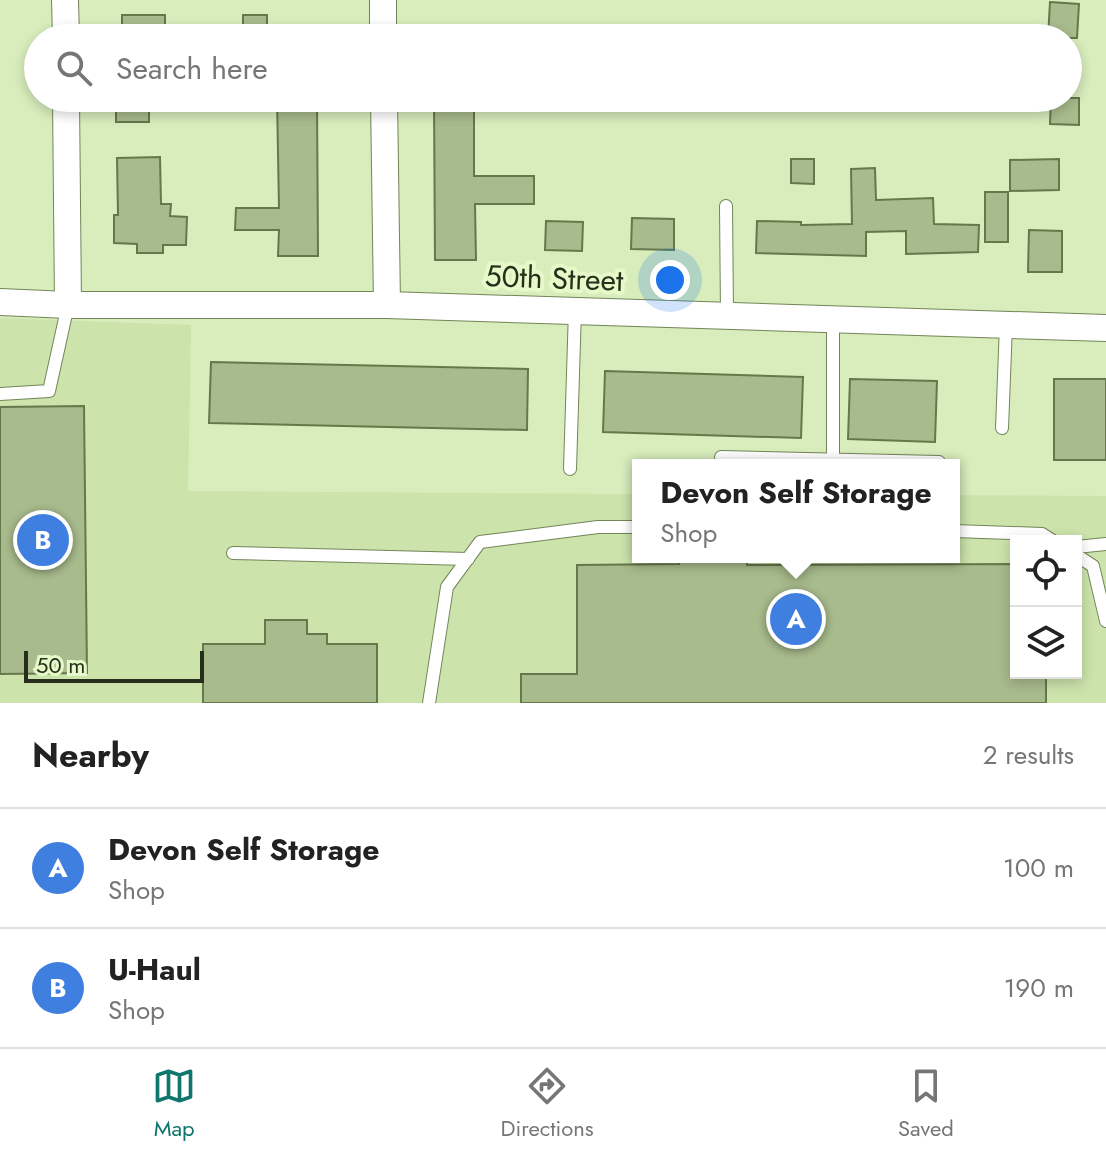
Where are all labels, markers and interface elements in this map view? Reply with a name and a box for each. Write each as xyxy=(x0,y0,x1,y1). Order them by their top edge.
search box xyxy=(24,24,1082,112)
icon: search xyxy=(52,46,96,90)
text: Search here xyxy=(116,47,268,90)
street label: 50th Street xyxy=(484,254,625,302)
your location xyxy=(650,260,690,300)
popup xyxy=(632,459,960,563)
text: Devon Self Storage xyxy=(660,471,932,514)
pin: B xyxy=(17,510,69,570)
text: Shop xyxy=(660,514,717,552)
map controls xyxy=(1010,535,1082,679)
button: locate xyxy=(1010,535,1082,607)
pin: A xyxy=(770,589,822,649)
button: layers xyxy=(1010,607,1082,679)
scale bar xyxy=(24,647,204,683)
text: 50 m xyxy=(36,649,85,681)
text: Nearby xyxy=(32,731,149,780)
text: 2 results xyxy=(983,736,1074,774)
text: Devon Self Storage xyxy=(108,828,379,871)
text: A xyxy=(48,849,68,887)
text: 100 m xyxy=(1003,849,1074,887)
text: Shop xyxy=(108,871,165,909)
text: U-Haul xyxy=(108,948,201,991)
text: B xyxy=(49,969,67,1007)
text: 190 m xyxy=(1004,969,1074,1007)
text: Shop xyxy=(108,991,165,1029)
tab: Map xyxy=(152,1064,196,1144)
tab: Directions xyxy=(501,1064,594,1144)
tab: Saved xyxy=(898,1064,954,1144)

